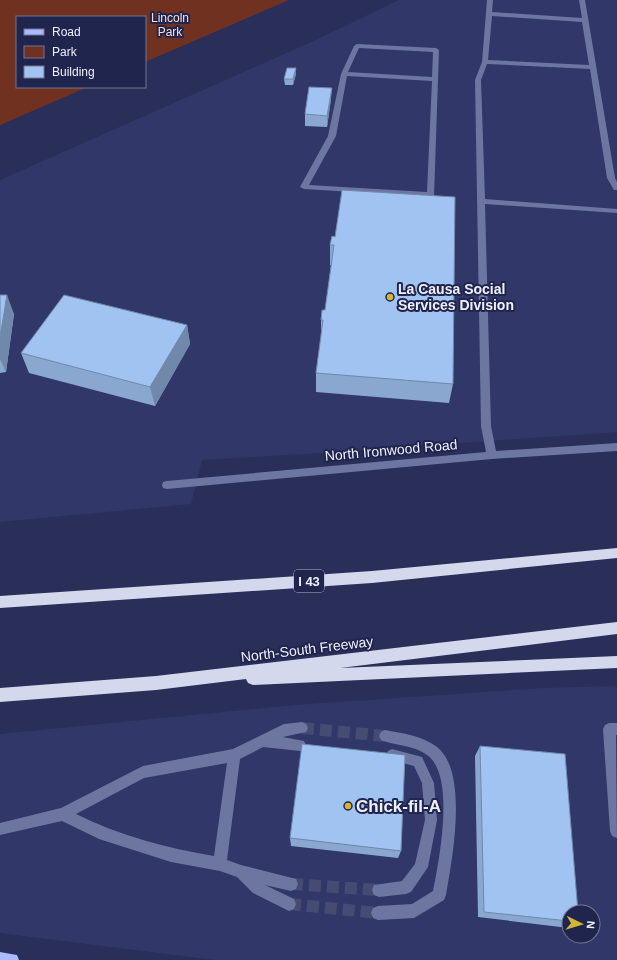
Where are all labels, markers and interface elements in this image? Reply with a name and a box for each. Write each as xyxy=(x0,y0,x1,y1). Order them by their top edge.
park label: Lincoln Park xyxy=(151,11,189,39)
legend xyxy=(16,16,146,88)
text: Road xyxy=(52,25,81,39)
text: Park xyxy=(52,45,78,59)
text: Building xyxy=(52,65,95,79)
place label: La Causa Social Services Division xyxy=(398,281,514,313)
marker: La Causa Social Services Division xyxy=(385,292,395,302)
street label: North Ironwood Road xyxy=(324,436,458,464)
road number: I 43 xyxy=(294,570,324,592)
street label: North-South Freeway xyxy=(240,633,374,665)
place label: Chick-fil-A xyxy=(356,797,441,816)
marker: Chick-fil-A xyxy=(343,801,353,811)
north arrow xyxy=(561,904,601,944)
text: N xyxy=(585,920,597,929)

